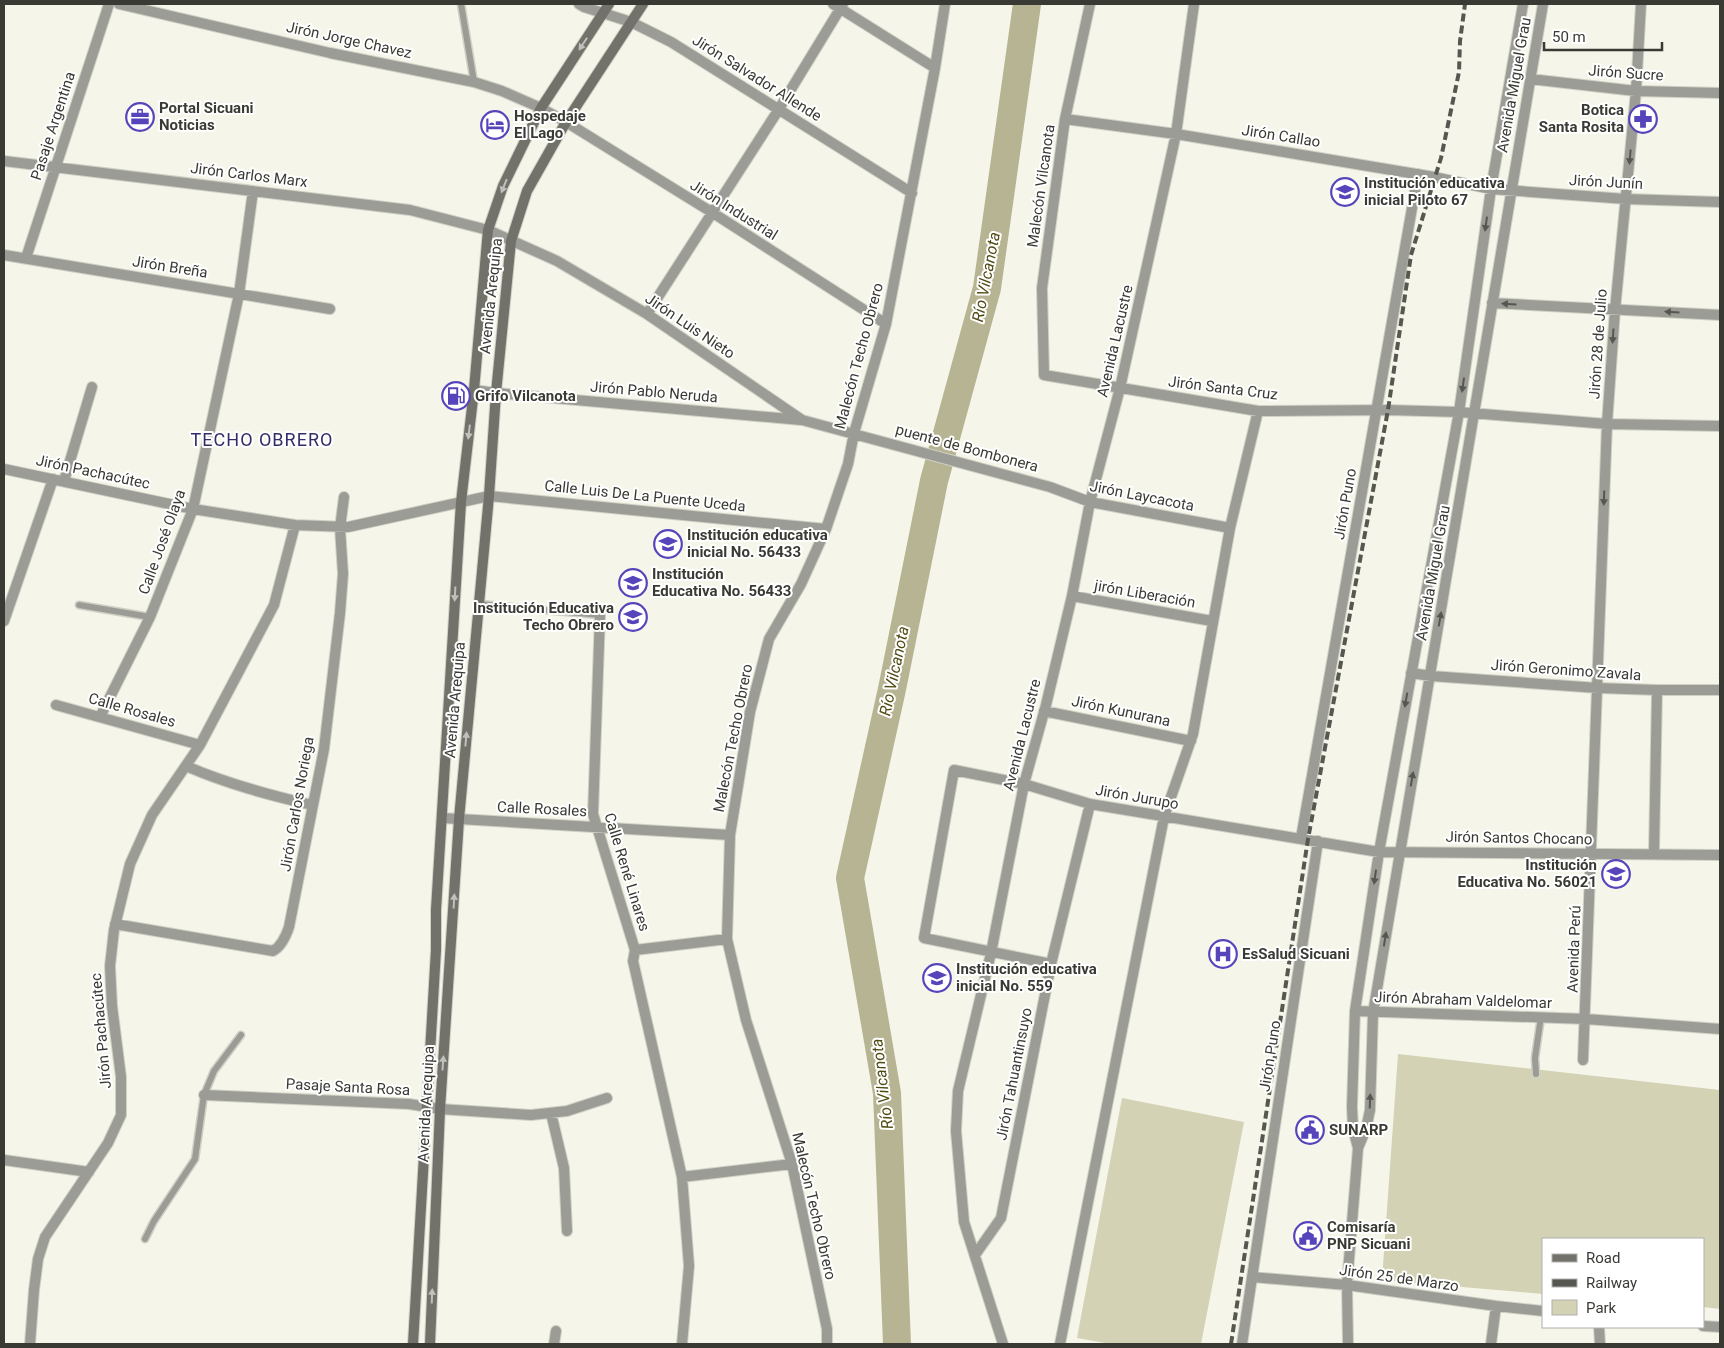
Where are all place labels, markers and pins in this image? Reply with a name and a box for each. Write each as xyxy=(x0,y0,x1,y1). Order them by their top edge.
place label: Portal Sicuani Noticias xyxy=(159,99,254,134)
place label: Botica Santa Rosita xyxy=(1539,101,1624,136)
office icon: Portal Sicuani Noticias xyxy=(125,102,155,132)
pharmacy icon: Botica Santa Rosita xyxy=(1628,104,1658,134)
place label: Hospedaje El Lago xyxy=(514,107,586,142)
hotel icon: Hospedaje El Lago xyxy=(480,110,510,140)
place label: Institución educativa inicial Piloto 67 xyxy=(1364,174,1505,209)
school or university icon: Institución educativa inicial Piloto 67 xyxy=(1330,177,1360,207)
fuel station icon: Grifo Vilcanota xyxy=(441,381,471,411)
place label: Grifo Vilcanota xyxy=(475,387,576,405)
place label: Institución educativa inicial No. 56433 xyxy=(687,526,828,561)
school or university icon: Institución educativa inicial No. 56433 xyxy=(653,529,683,559)
place label: Institución Educativa No. 56433 xyxy=(652,565,791,600)
school or university icon: Institución Educativa No. 56433 xyxy=(618,568,648,598)
place label: Institución Educativa Techo Obrero xyxy=(473,599,614,634)
school or university icon: Institución Educativa Techo Obrero xyxy=(618,602,648,632)
place label: Institución Educativa No. 56021 xyxy=(1458,856,1597,891)
school or university icon: Institución Educativa No. 56021 xyxy=(1601,859,1631,889)
hospital icon: EsSalud Sicuani xyxy=(1208,939,1238,969)
place label: EsSalud Sicuani xyxy=(1242,945,1350,963)
place label: Institución educativa inicial No. 559 xyxy=(956,960,1097,995)
school or university icon: Institución educativa inicial No. 559 xyxy=(922,963,952,993)
public building icon: SUNARP xyxy=(1295,1115,1325,1145)
place label: SUNARP xyxy=(1329,1121,1389,1139)
place label: Comisaría PNP Sicuani xyxy=(1327,1218,1411,1253)
public building icon: Comisaría PNP Sicuani xyxy=(1293,1221,1323,1251)

